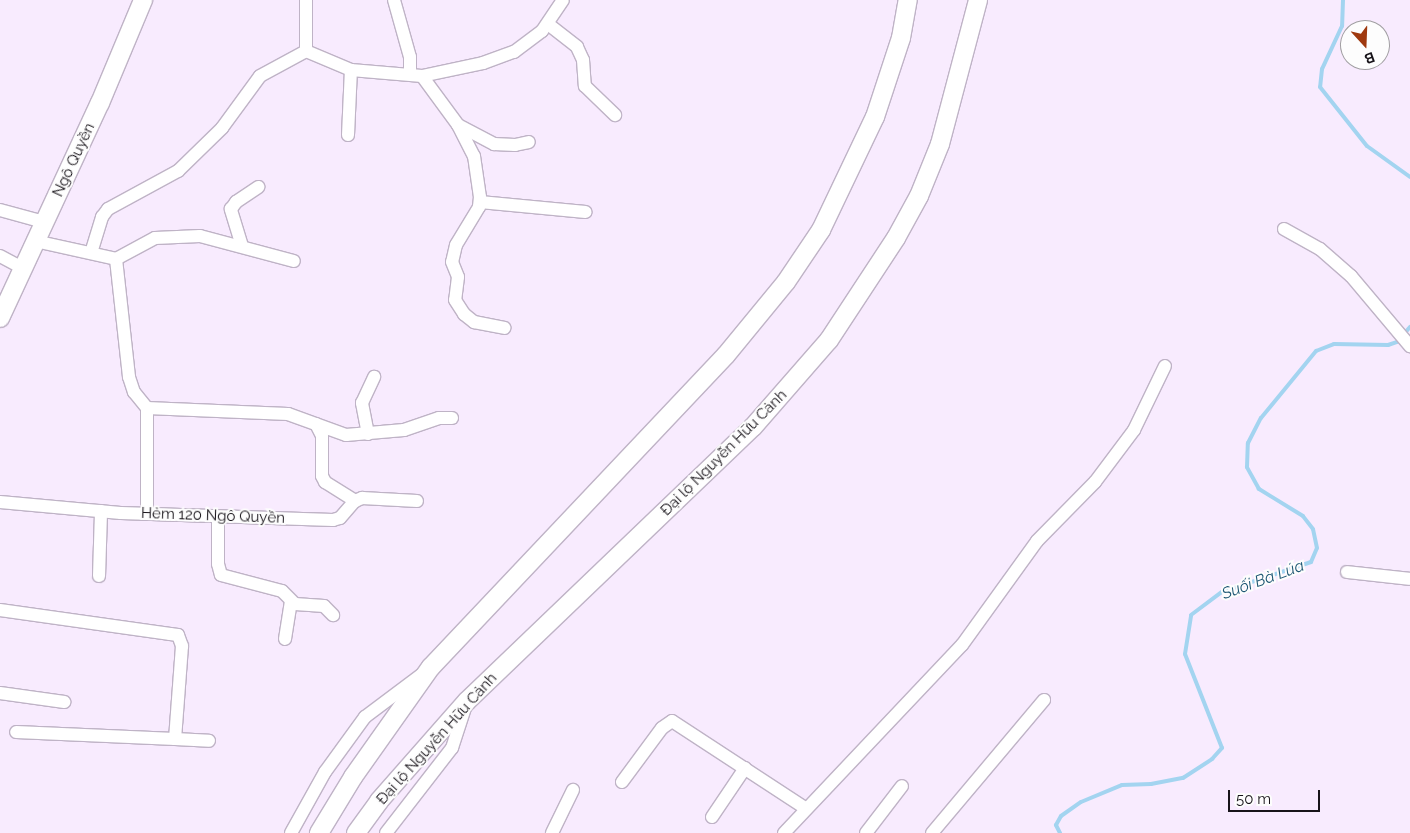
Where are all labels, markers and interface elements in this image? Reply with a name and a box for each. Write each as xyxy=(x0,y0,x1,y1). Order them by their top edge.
north arrow xyxy=(1340,20,1390,70)
text: B xyxy=(1363,49,1377,67)
street label: Ngô Quyền xyxy=(49,120,99,200)
street label: Đại lộ Nguyễn Hữu Cảnh xyxy=(657,386,791,520)
street label: Hẻm 120 Ngô Quyền xyxy=(141,504,285,528)
water label: Suối Bà Lúa xyxy=(1219,556,1307,604)
street label: Đại lộ Nguyễn Hữu Cảnh xyxy=(373,670,501,808)
scale bar xyxy=(1230,780,1322,812)
text: 50 m xyxy=(1236,790,1271,808)

